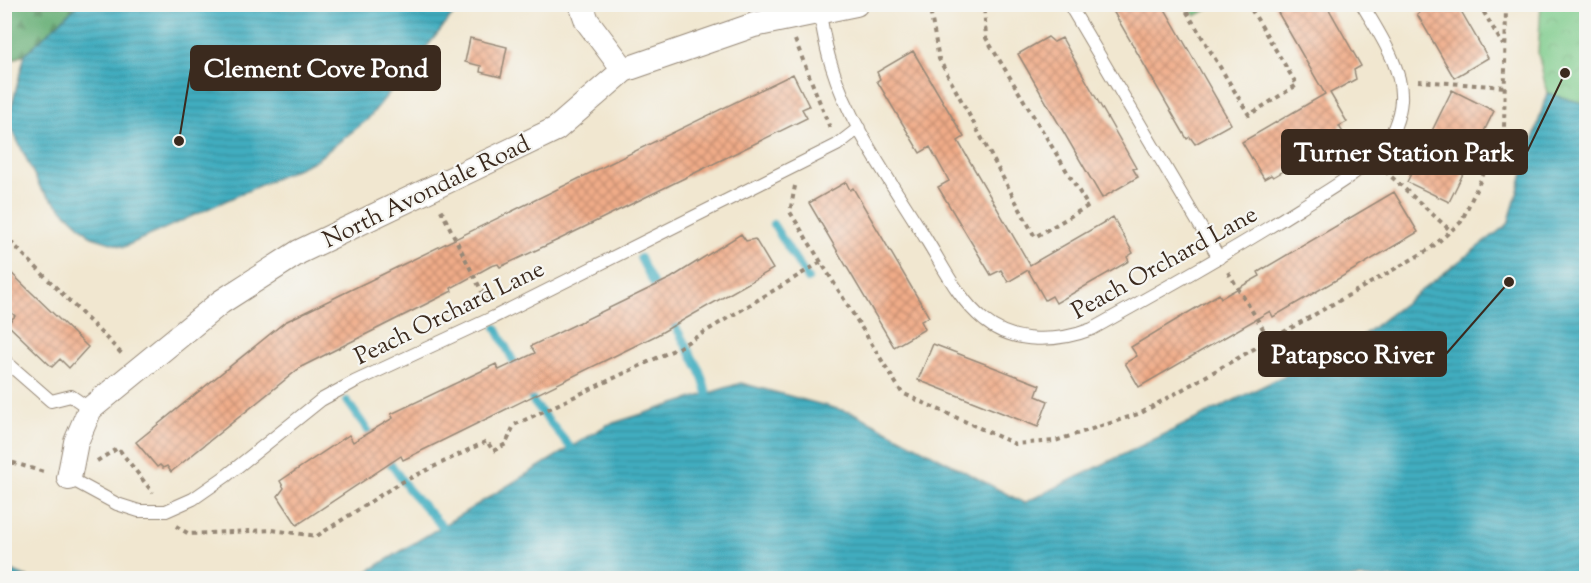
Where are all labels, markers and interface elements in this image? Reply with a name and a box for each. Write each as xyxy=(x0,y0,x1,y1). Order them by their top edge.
callout: Clement Cove Pond xyxy=(191,46,440,90)
text: Clement Cove Pond xyxy=(204,52,429,89)
street label: North Avondale Road xyxy=(317,128,537,258)
callout: Turner Station Park xyxy=(1282,130,1527,174)
text: Turner Station Park xyxy=(1294,136,1515,173)
street label: Peach Orchard Lane xyxy=(1066,199,1264,329)
street label: Peach Orchard Lane xyxy=(349,253,551,375)
callout: Patapsco River xyxy=(1259,332,1446,376)
text: Patapsco River xyxy=(1271,338,1435,375)

